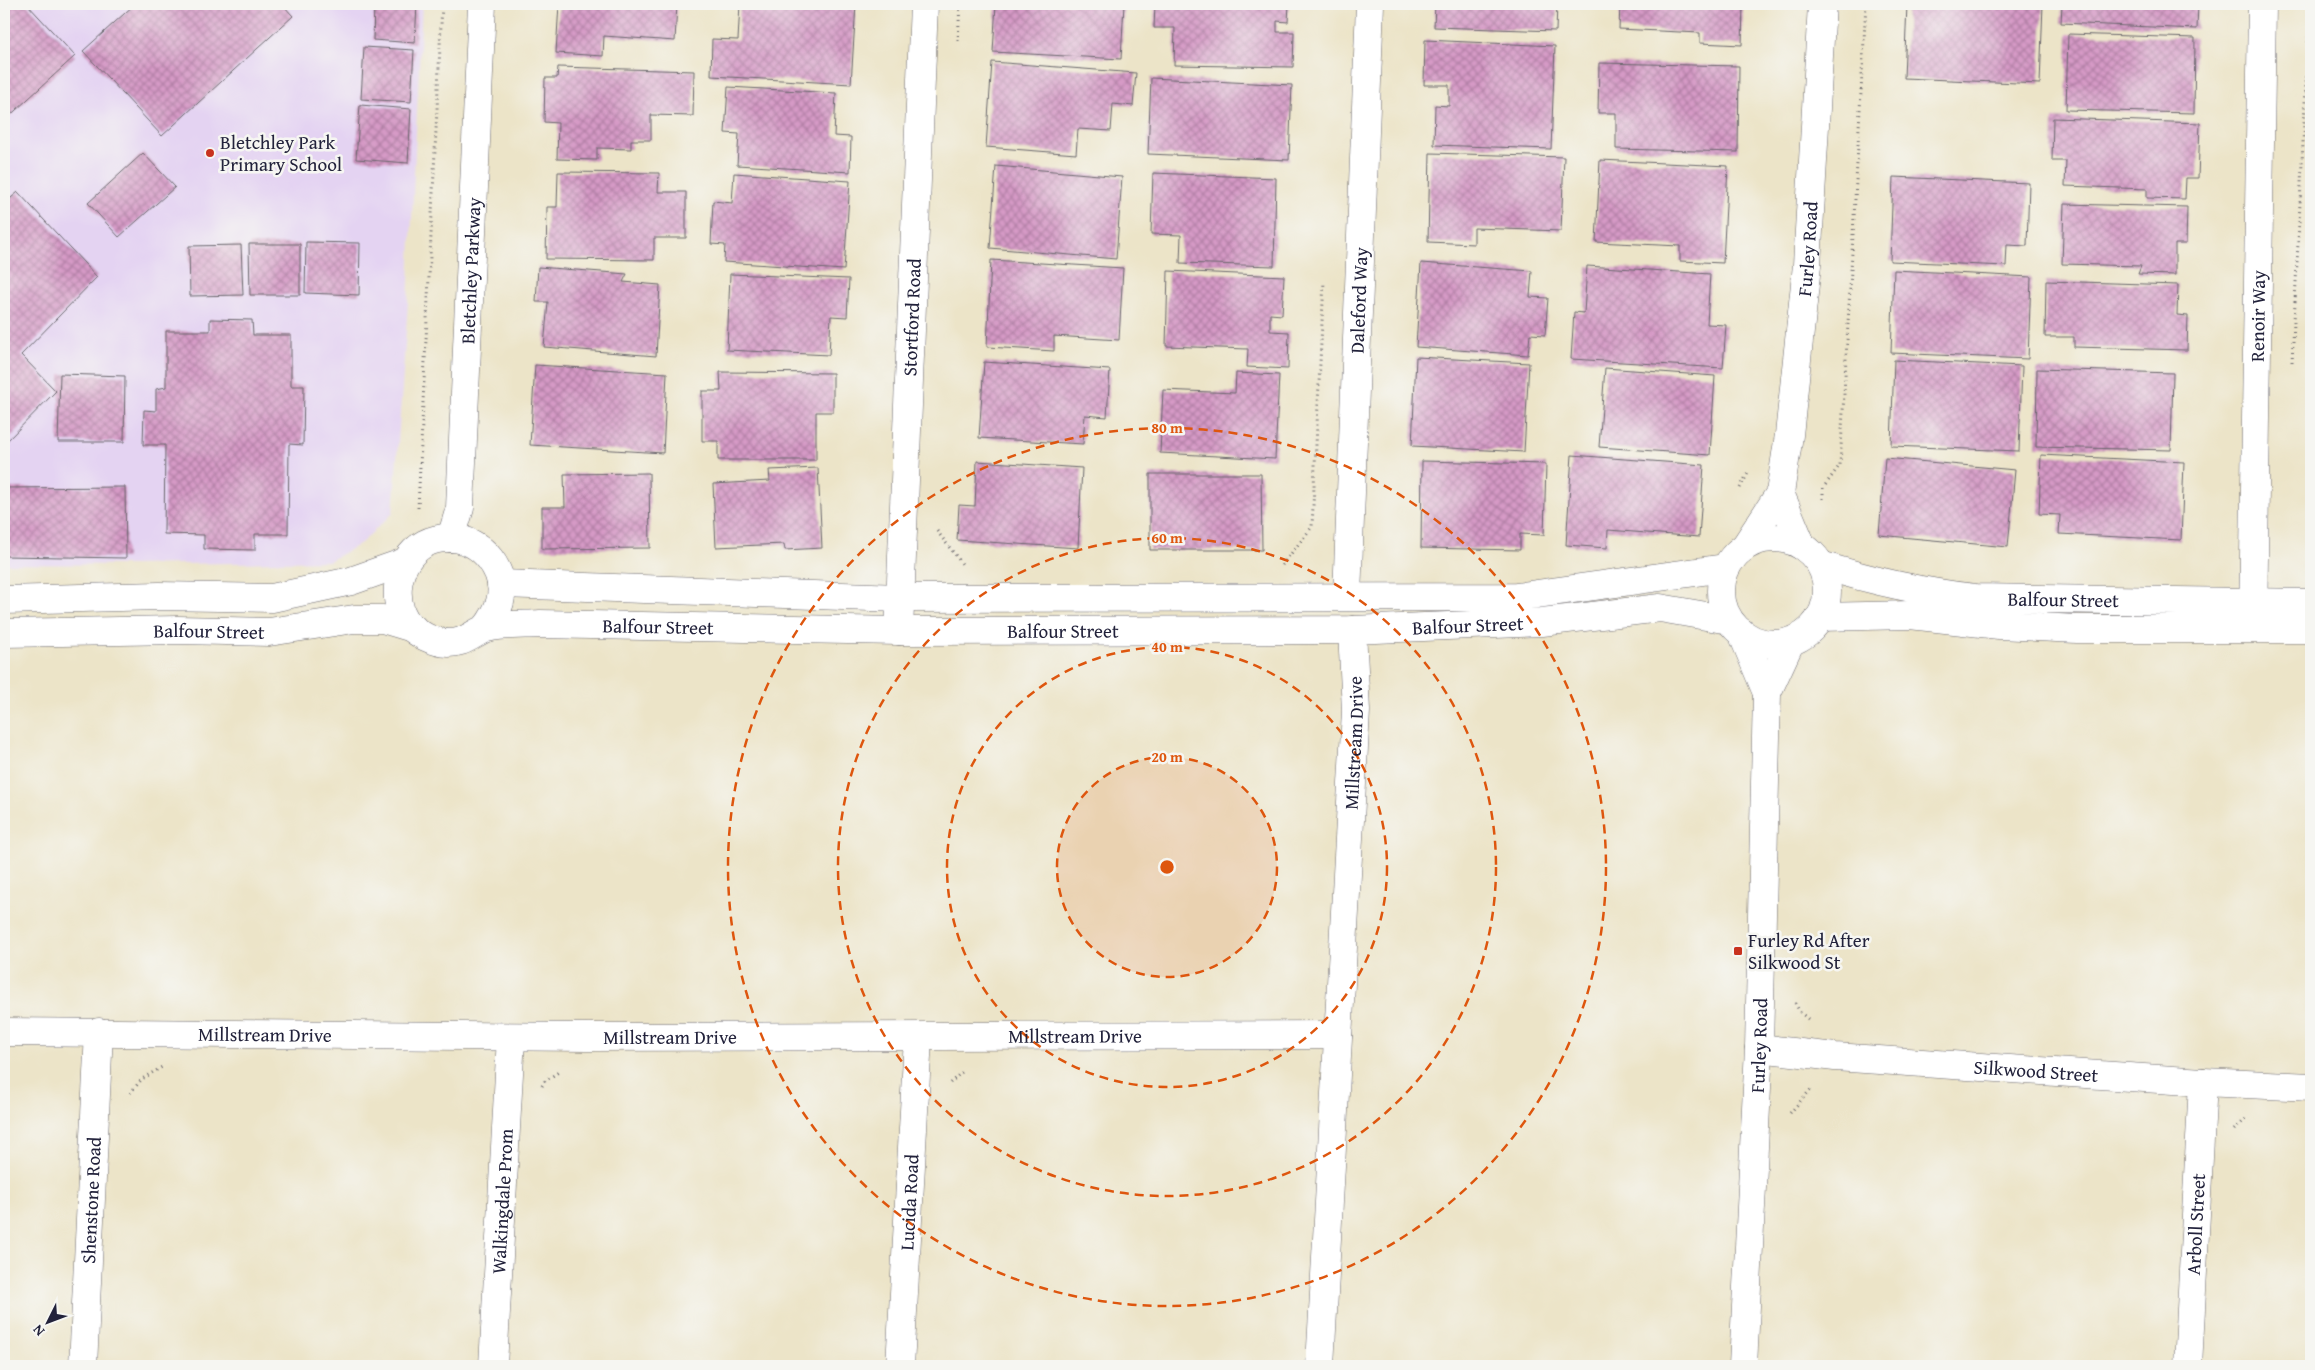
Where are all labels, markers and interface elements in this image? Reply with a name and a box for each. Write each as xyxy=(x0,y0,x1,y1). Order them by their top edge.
place label: Bletchley Park Primary School xyxy=(220,128,342,178)
marker: Bletchley Park Primary School xyxy=(204,147,216,159)
street label: Bletchley Parkway xyxy=(453,196,488,345)
street label: Furley Road xyxy=(1790,200,1825,298)
street label: Daleford Way xyxy=(1342,246,1375,354)
street label: Stortford Road xyxy=(895,257,928,377)
street label: Renoir Way xyxy=(2243,270,2272,362)
text: 80 m xyxy=(1151,417,1183,438)
text: 60 m xyxy=(1151,527,1183,548)
street label: Balfour Street xyxy=(2007,584,2119,614)
street label: Balfour Street xyxy=(1412,609,1524,641)
street label: Balfour Street xyxy=(602,611,714,641)
street label: Balfour Street xyxy=(153,616,265,646)
street label: Balfour Street xyxy=(1007,617,1119,645)
text: 40 m xyxy=(1151,636,1183,657)
street label: Millstream Drive xyxy=(1337,675,1370,810)
text: 20 m xyxy=(1151,746,1183,767)
centre of rings xyxy=(1158,858,1176,876)
place label: Furley Rd After Silkwood St xyxy=(1748,926,1870,976)
marker: Furley Rd After Silkwood St xyxy=(1732,945,1744,957)
street label: Furley Road xyxy=(1743,997,1774,1094)
street label: Millstream Drive xyxy=(198,1020,332,1049)
street label: Millstream Drive xyxy=(1008,1022,1142,1050)
street label: Millstream Drive xyxy=(603,1023,737,1051)
street label: Silkwood Street xyxy=(1973,1052,2099,1089)
street label: Walkingdale Prom xyxy=(484,1127,520,1275)
street label: Shenstone Road xyxy=(74,1135,108,1264)
street label: Lucida Road xyxy=(892,1152,926,1251)
street label: Arboll Street xyxy=(2179,1172,2212,1276)
north arrow xyxy=(22,1298,72,1348)
text: N xyxy=(27,1320,49,1341)

